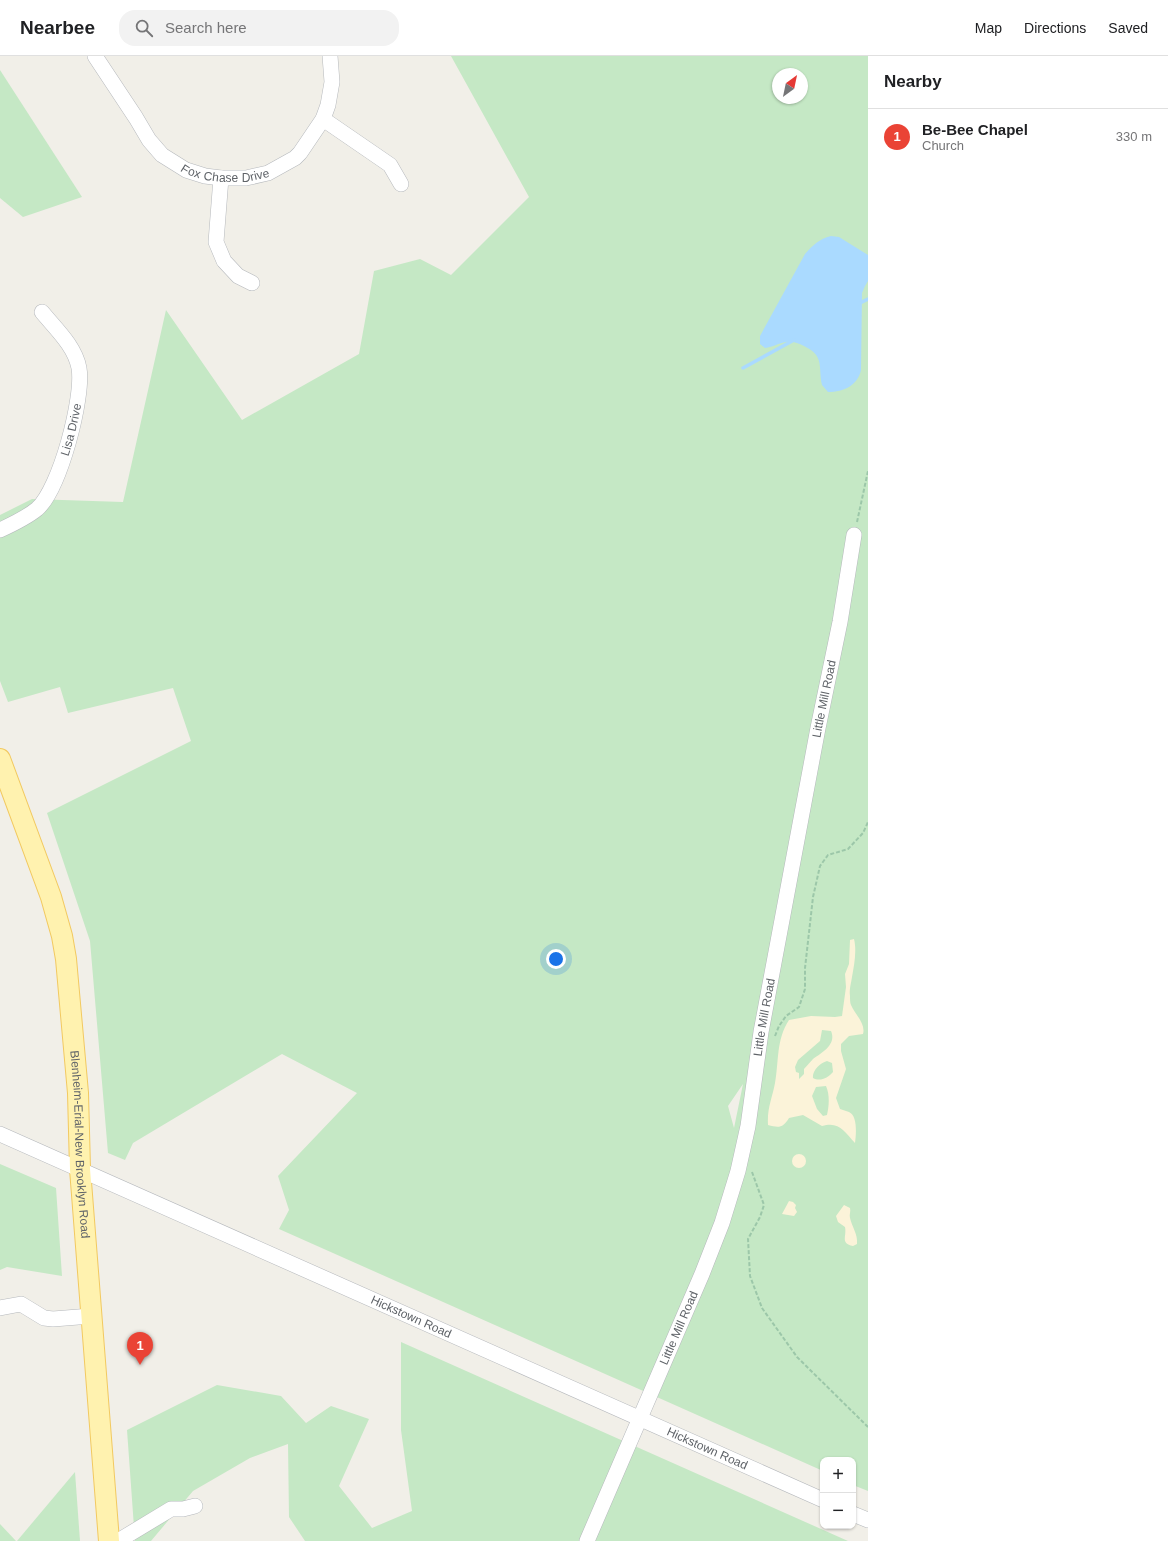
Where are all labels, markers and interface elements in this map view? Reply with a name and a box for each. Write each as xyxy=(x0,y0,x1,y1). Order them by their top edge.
search box xyxy=(119,10,399,46)
text: Nearbee xyxy=(20,17,95,38)
icon: search xyxy=(133,17,155,39)
text: Search here xyxy=(165,19,247,36)
text: Map xyxy=(975,20,1002,36)
text: Directions xyxy=(1024,20,1086,36)
text: Saved xyxy=(1108,20,1148,36)
north arrow xyxy=(772,68,808,104)
text: Nearby xyxy=(884,72,942,91)
text: Be-Bee Chapel xyxy=(922,121,1028,138)
text: 1 xyxy=(893,129,901,144)
text: 330 m xyxy=(1116,129,1152,144)
text: Church xyxy=(922,138,964,153)
street label: Fox Chase Drive xyxy=(178,162,271,185)
street label: Lisa Drive xyxy=(58,402,84,458)
street label: Little Mill Road xyxy=(809,659,839,739)
your location xyxy=(546,949,566,969)
street label: Little Mill Road xyxy=(751,977,778,1057)
street label: Blenheim-Erial-New Brooklyn Road xyxy=(67,1050,92,1239)
street label: Little Mill Road xyxy=(657,1289,701,1367)
street label: Hickstown Road xyxy=(369,1293,454,1341)
pin: 1 xyxy=(127,1332,153,1365)
street label: Hickstown Road xyxy=(665,1424,750,1473)
map controls xyxy=(820,1457,856,1529)
button: + xyxy=(820,1457,856,1493)
button: − xyxy=(820,1493,856,1529)

